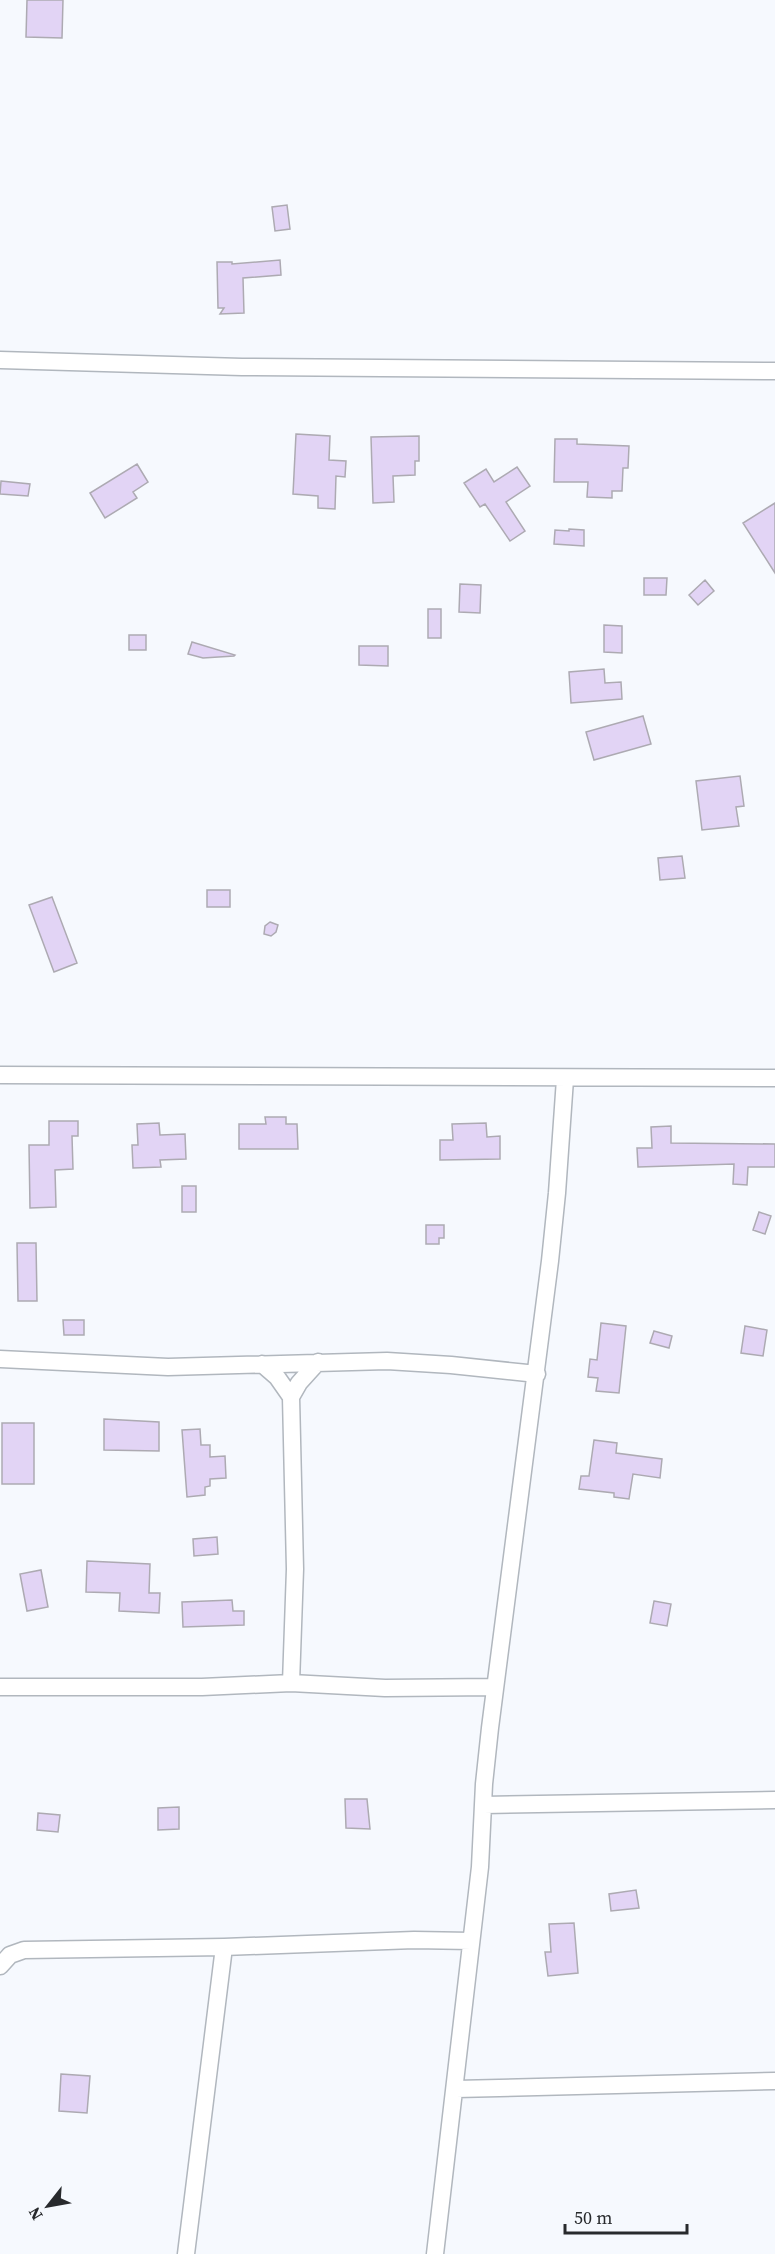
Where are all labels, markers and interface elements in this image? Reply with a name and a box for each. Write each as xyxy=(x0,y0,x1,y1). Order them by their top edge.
north arrow xyxy=(18,2176,78,2236)
scale bar xyxy=(565,2197,686,2235)
text: N xyxy=(23,2203,48,2224)
text: 50 m xyxy=(574,2205,612,2230)

